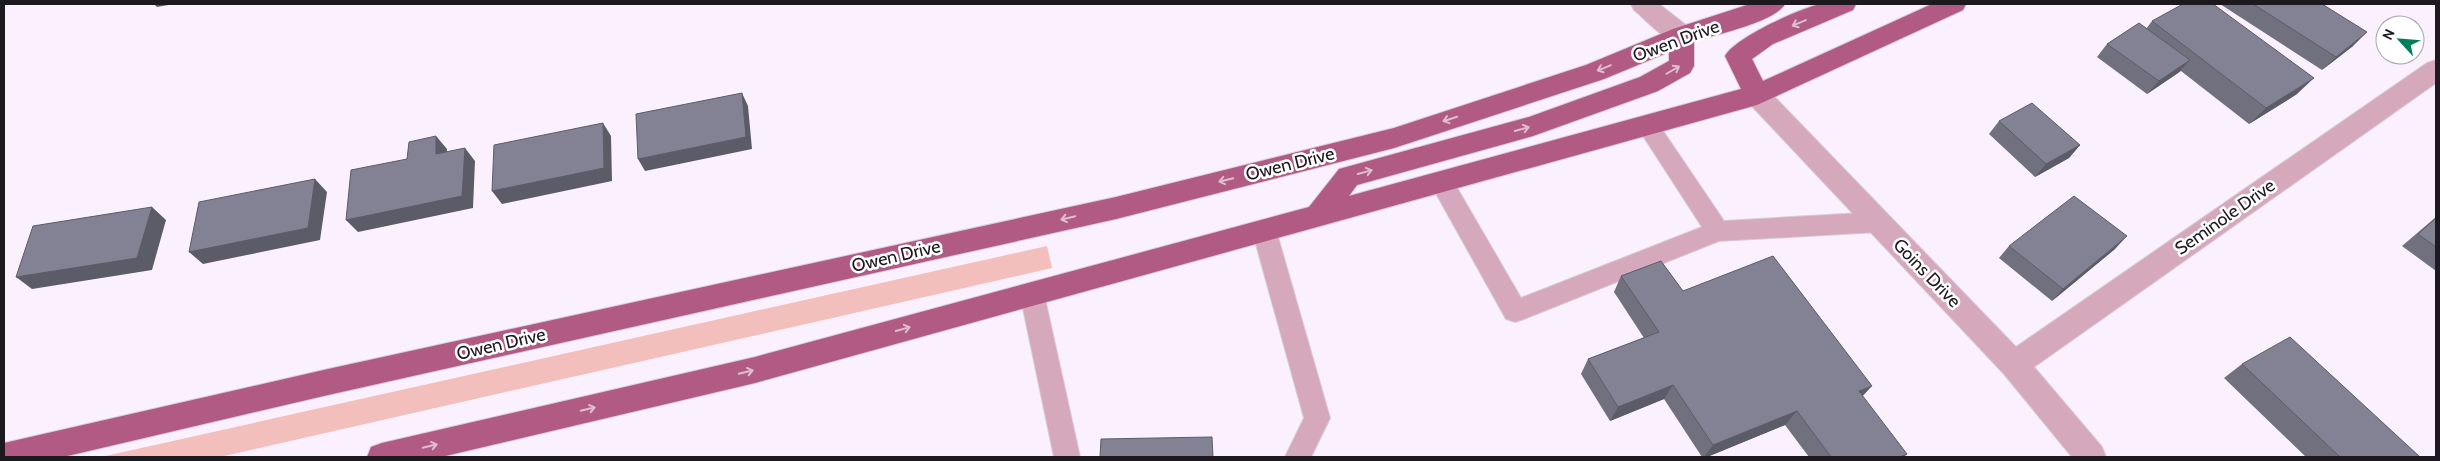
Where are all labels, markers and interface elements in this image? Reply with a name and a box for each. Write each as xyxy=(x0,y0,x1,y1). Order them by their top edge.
street label: Owen Drive xyxy=(1630,15,1722,67)
north arrow xyxy=(2375,15,2425,65)
one-way arrow xyxy=(1792,18,1807,28)
text: N xyxy=(2378,26,2399,43)
one-way arrow xyxy=(1597,64,1612,73)
one-way arrow xyxy=(1665,65,1679,75)
one-way arrow xyxy=(1442,115,1458,125)
one-way arrow xyxy=(1513,124,1529,133)
street label: Owen Drive xyxy=(1243,142,1337,186)
one-way arrow xyxy=(1356,167,1372,176)
street label: Seminole Drive xyxy=(2171,174,2279,260)
one-way arrow xyxy=(1218,176,1234,185)
one-way arrow xyxy=(1060,214,1076,223)
street label: Goins Drive xyxy=(1889,234,1965,312)
street label: Owen Drive xyxy=(849,235,943,277)
street label: Owen Drive xyxy=(454,323,548,365)
one-way arrow xyxy=(895,324,911,333)
one-way arrow xyxy=(738,367,754,376)
one-way arrow xyxy=(580,404,596,413)
one-way arrow xyxy=(421,441,437,450)

